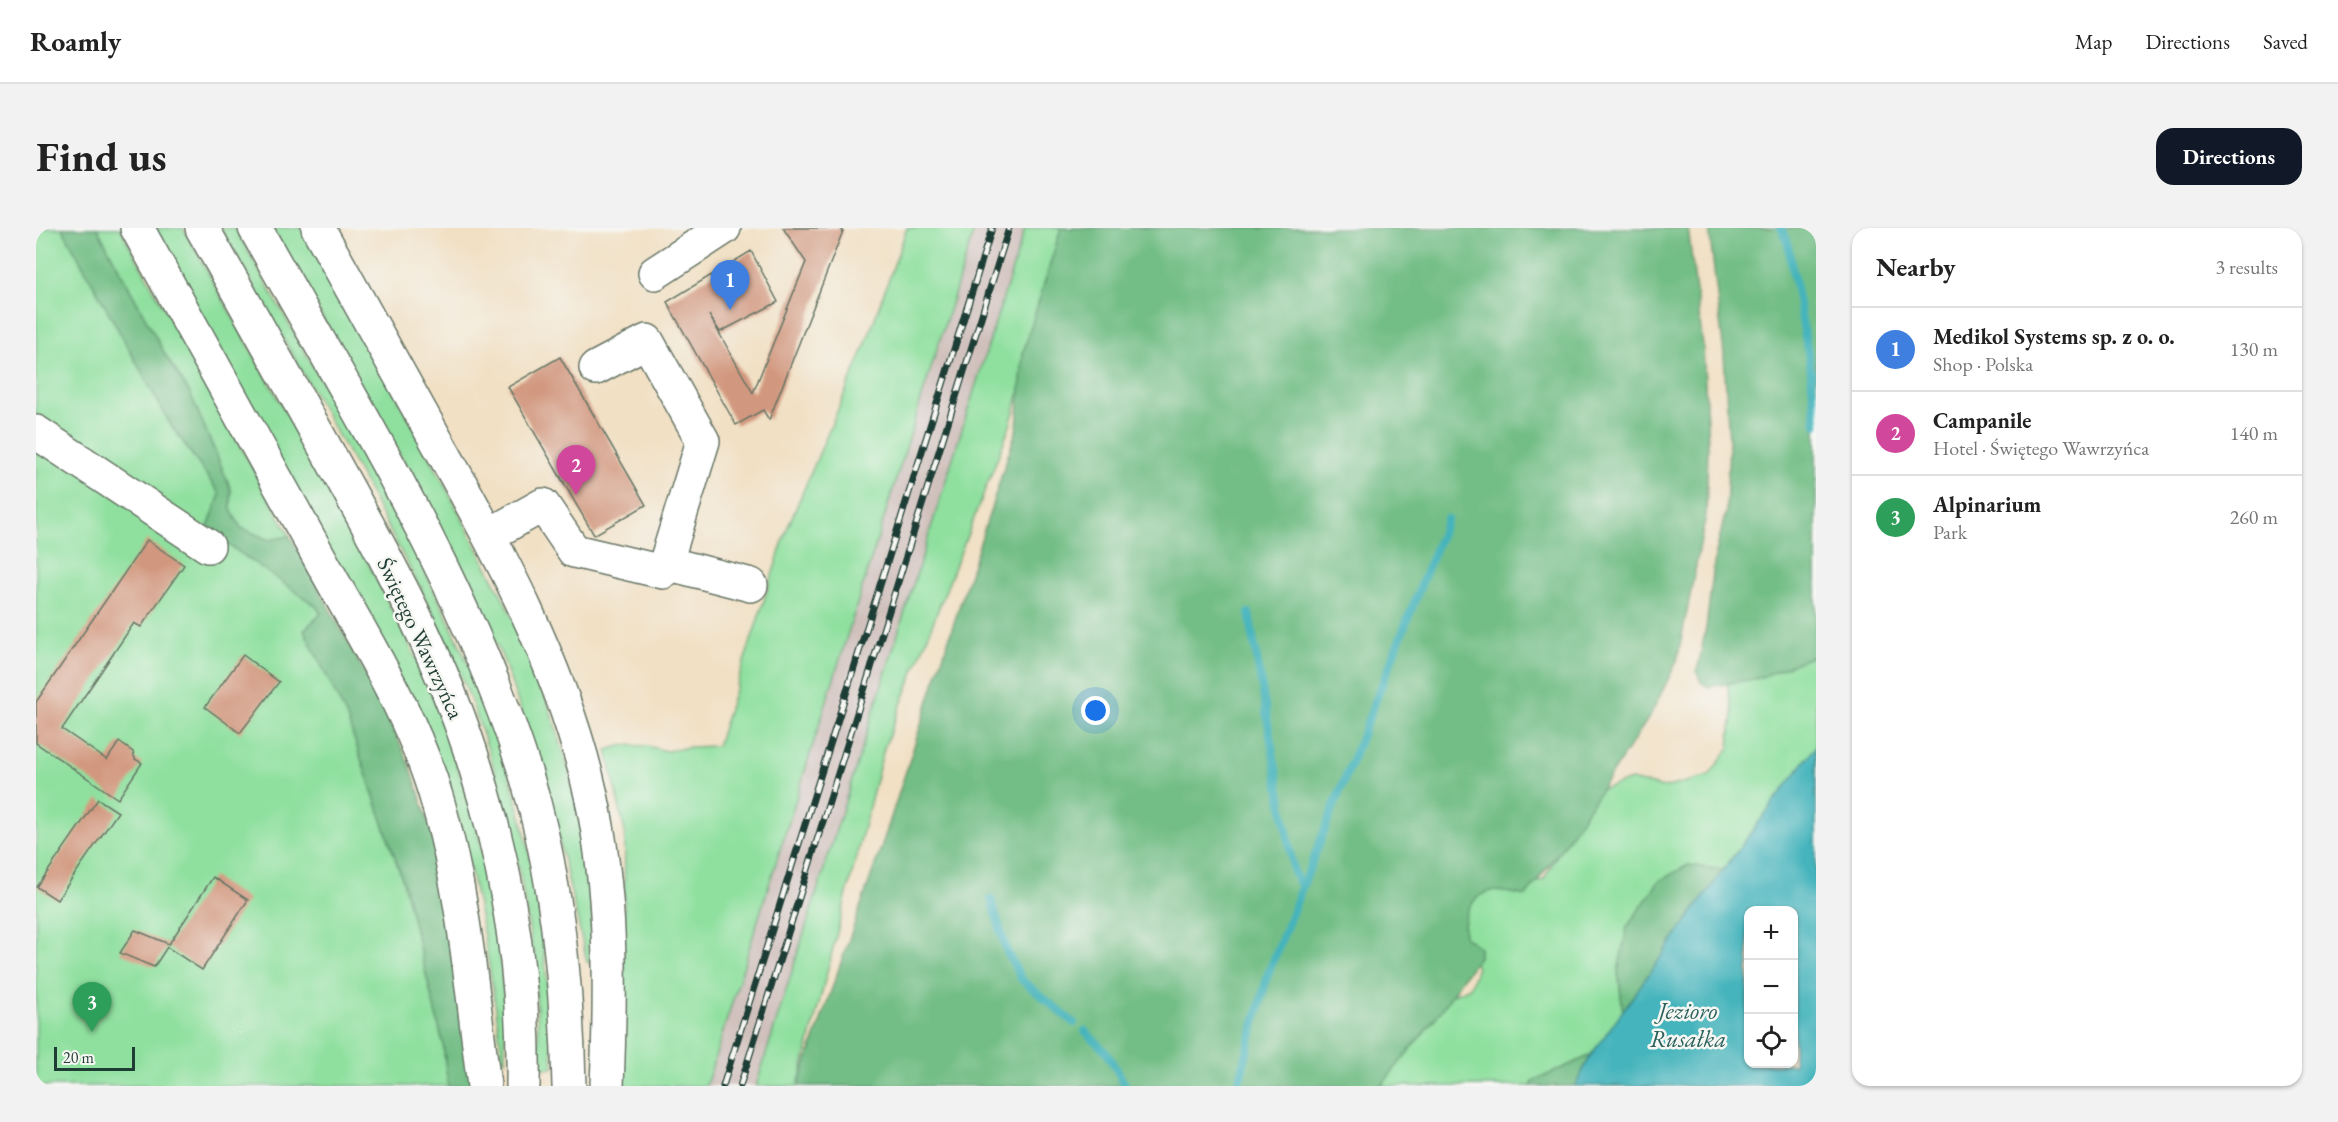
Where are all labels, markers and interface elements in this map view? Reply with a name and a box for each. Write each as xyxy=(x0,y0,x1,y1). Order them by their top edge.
text: Roamly xyxy=(30,23,121,59)
text: Map xyxy=(2075,28,2112,55)
text: Directions xyxy=(2145,28,2230,55)
text: Saved xyxy=(2263,28,2308,55)
button: Directions xyxy=(2156,128,2302,185)
text: Find us xyxy=(36,129,167,184)
text: Nearby xyxy=(1876,250,1956,284)
text: 3 results xyxy=(2215,254,2278,280)
pin: 1 xyxy=(710,260,750,310)
text: Medikol Systems sp. z o. o. xyxy=(1933,322,2175,351)
text: 1 xyxy=(1890,336,1901,362)
text: 130 m xyxy=(2230,336,2278,362)
text: Shop · Polska xyxy=(1933,351,2033,377)
text: Campanile xyxy=(1933,406,2031,435)
text: 2 xyxy=(1890,420,1901,446)
text: 140 m xyxy=(2230,420,2278,446)
text: Hotel · Świętego Wawrzyńca xyxy=(1933,435,2149,461)
pin: 2 xyxy=(556,446,596,495)
text: Alpinarium xyxy=(1933,490,2041,519)
text: 3 xyxy=(1890,504,1901,530)
text: 260 m xyxy=(2230,504,2278,530)
text: Park xyxy=(1933,519,1967,545)
street label: Świętego Wawrzyńca xyxy=(370,553,471,724)
your location xyxy=(1081,696,1110,725)
map controls xyxy=(1744,906,1798,1068)
button: + xyxy=(1744,906,1798,960)
button: − xyxy=(1744,960,1798,1014)
pin: 3 xyxy=(72,982,112,1032)
water label: Jezioro Rusałka xyxy=(1650,995,1726,1054)
button: locate xyxy=(1744,1014,1798,1068)
scale bar xyxy=(54,1044,135,1072)
text: 20 m xyxy=(63,1047,94,1068)

